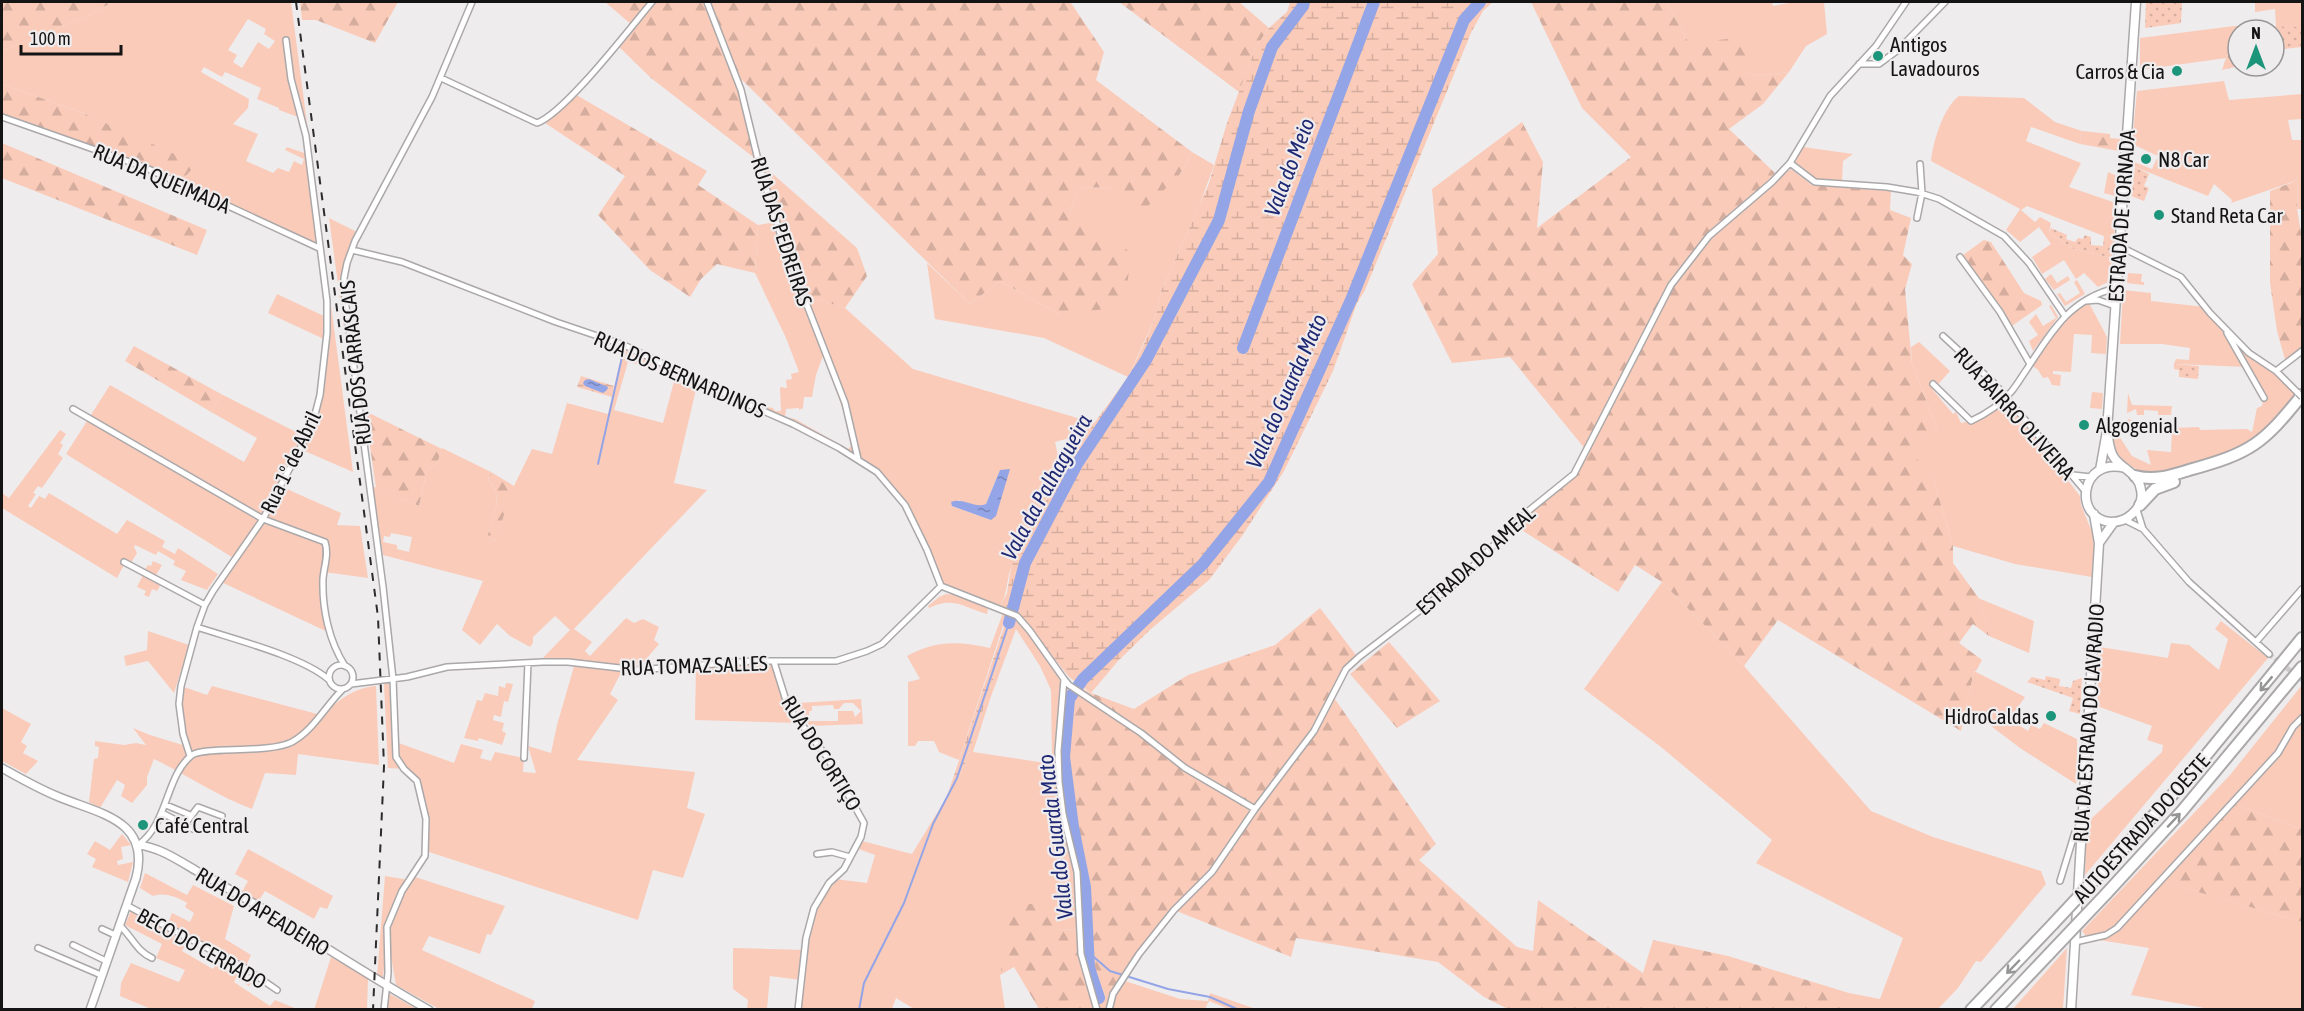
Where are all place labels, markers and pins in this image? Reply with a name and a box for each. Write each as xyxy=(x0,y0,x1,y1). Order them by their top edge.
place label: Antigos Lavadouros xyxy=(1890,32,1980,80)
marker: Antigos Lavadouros xyxy=(1871,49,1885,63)
place label: Carros & Cia xyxy=(2075,59,2165,83)
marker: Carros & Cia xyxy=(2170,64,2184,78)
place label: N8 Car xyxy=(2158,147,2209,171)
marker: N8 Car xyxy=(2139,152,2153,166)
place label: Stand Reta Car xyxy=(2171,203,2284,227)
marker: Stand Reta Car xyxy=(2152,208,2166,222)
place label: Algogenial xyxy=(2096,413,2179,437)
marker: Algogenial xyxy=(2077,418,2091,432)
place label: HidroCaldas xyxy=(1944,704,2039,728)
marker: HidroCaldas xyxy=(2044,709,2058,723)
place label: Café Central xyxy=(155,813,249,837)
marker: Café Central xyxy=(136,818,150,832)

